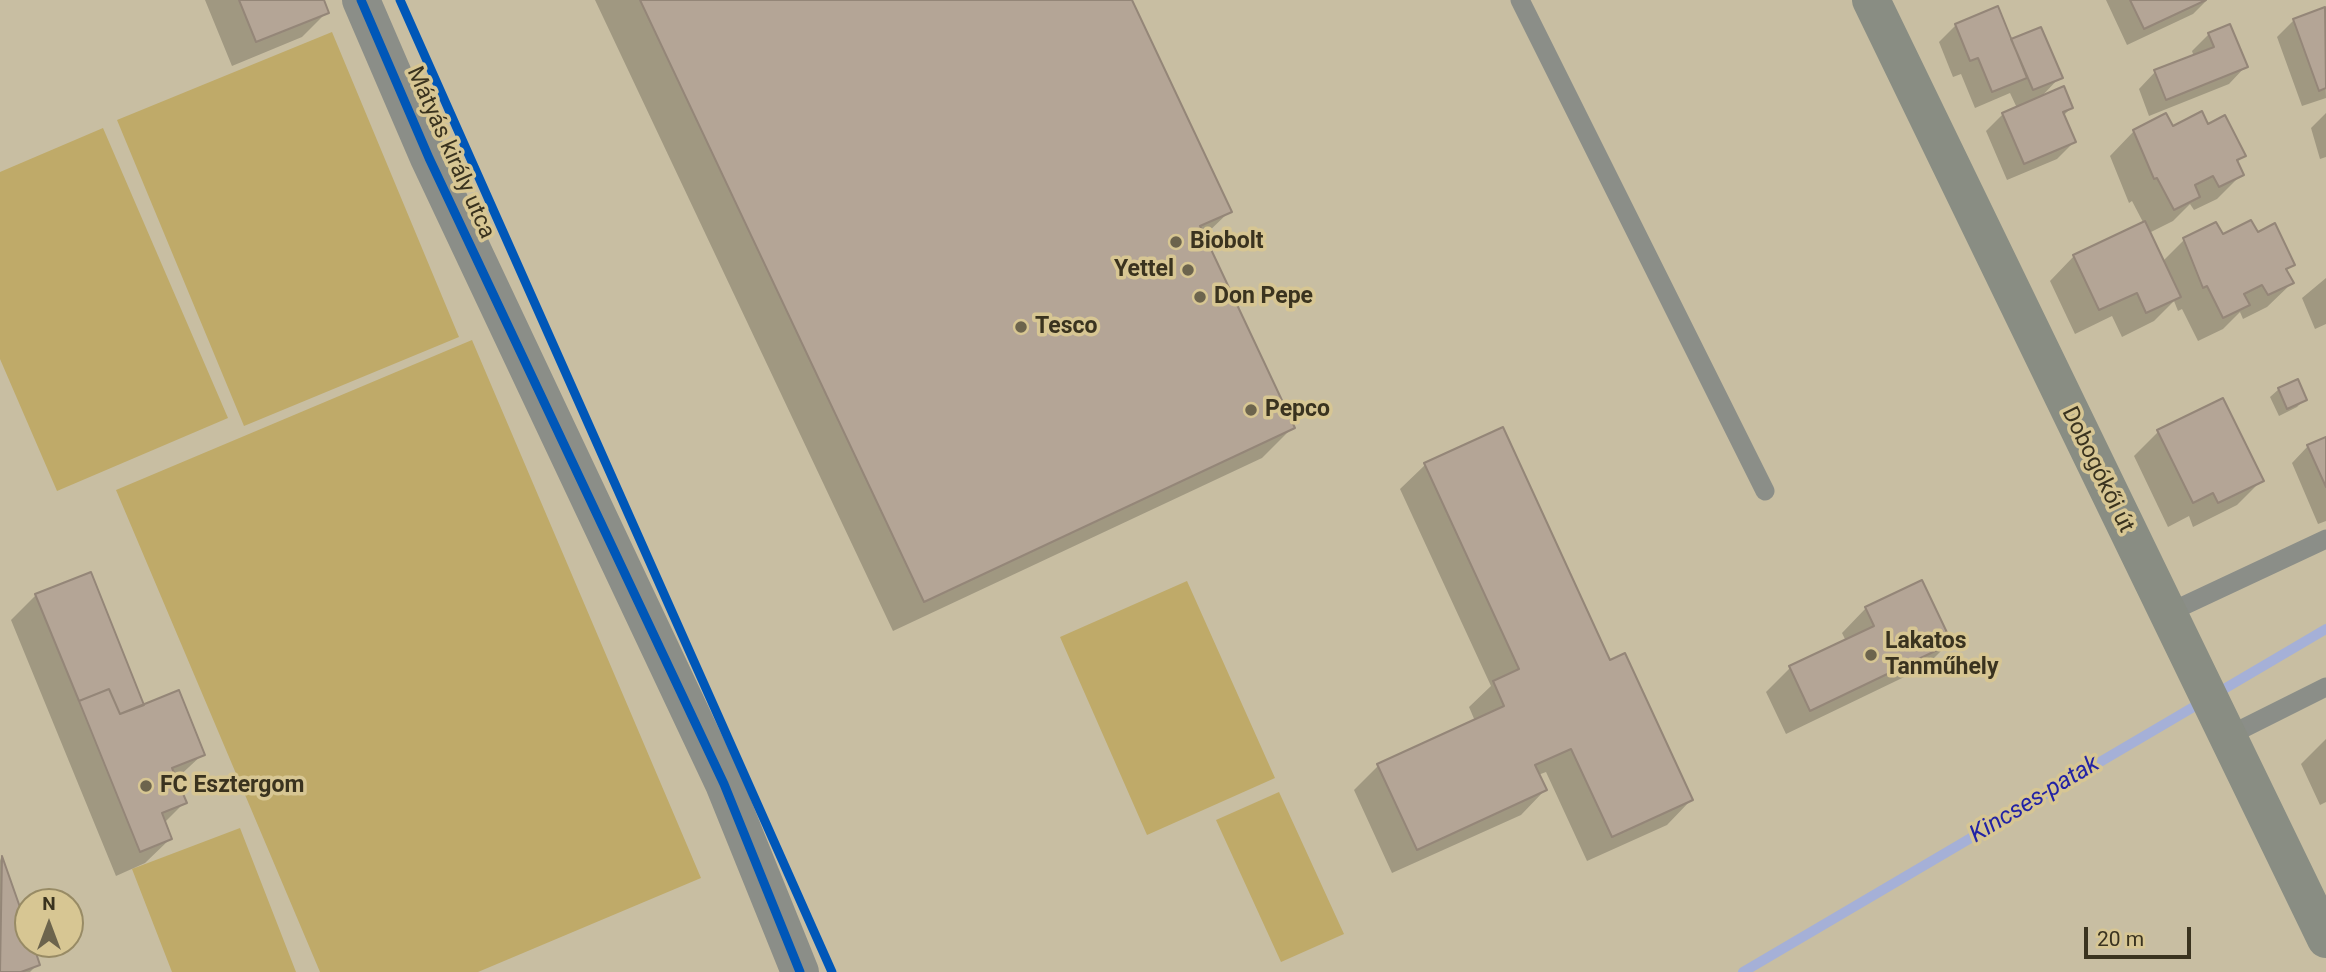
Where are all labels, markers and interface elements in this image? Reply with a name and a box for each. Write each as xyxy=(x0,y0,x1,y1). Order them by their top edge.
street label: Mátyás király utca xyxy=(400,63,500,243)
place label: Biobolt xyxy=(1190,228,1264,256)
marker: Biobolt xyxy=(1168,234,1184,250)
place label: Yettel xyxy=(1114,256,1174,284)
marker: Yettel xyxy=(1180,262,1196,278)
place label: Don Pepe xyxy=(1214,283,1313,311)
marker: Don Pepe xyxy=(1192,289,1208,305)
place label: Tesco xyxy=(1035,313,1097,341)
marker: Tesco xyxy=(1013,319,1029,335)
place label: Pepco xyxy=(1265,396,1330,424)
marker: Pepco xyxy=(1243,402,1259,418)
street label: Dobogókői út xyxy=(2055,403,2139,537)
place label: Lakatos Tanműhely xyxy=(1885,628,1999,682)
marker: Lakatos Tanműhely xyxy=(1863,647,1879,663)
water label: Kincses-patak xyxy=(1965,750,2105,850)
place label: FC Esztergom xyxy=(160,772,304,800)
marker: FC Esztergom xyxy=(138,778,154,794)
north arrow xyxy=(14,888,84,958)
text: N xyxy=(42,892,56,915)
scale bar xyxy=(2088,912,2195,956)
text: 20 m xyxy=(2097,927,2144,951)

